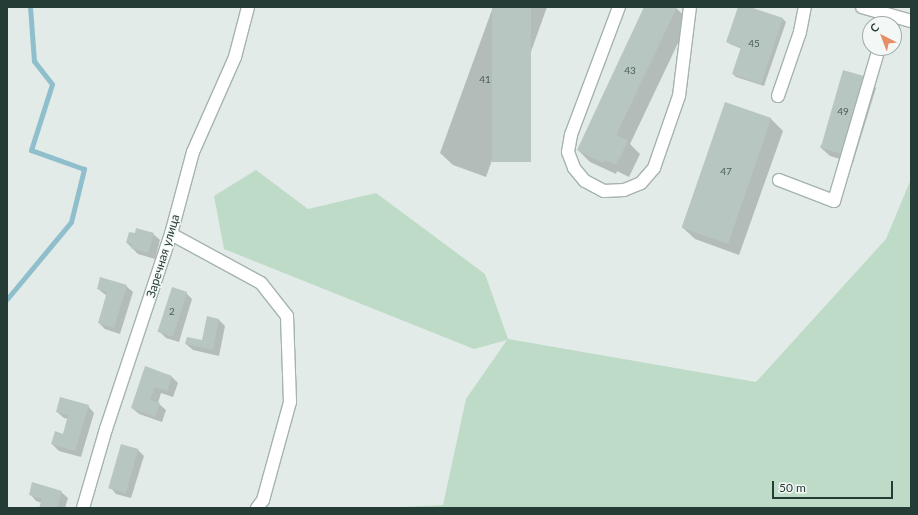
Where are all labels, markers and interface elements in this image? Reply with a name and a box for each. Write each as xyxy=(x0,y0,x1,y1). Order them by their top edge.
north arrow xyxy=(862,16,902,56)
text: С xyxy=(867,20,881,35)
house number: 45 xyxy=(748,38,760,50)
house number: 43 xyxy=(624,65,636,77)
house number: 41 xyxy=(479,74,491,86)
house number: 49 xyxy=(837,106,849,118)
house number: 47 xyxy=(720,166,732,178)
street label: Заречная улица xyxy=(143,213,183,299)
house number: 2 xyxy=(169,306,175,318)
scale bar xyxy=(774,473,895,499)
text: 50 m xyxy=(779,480,806,495)

